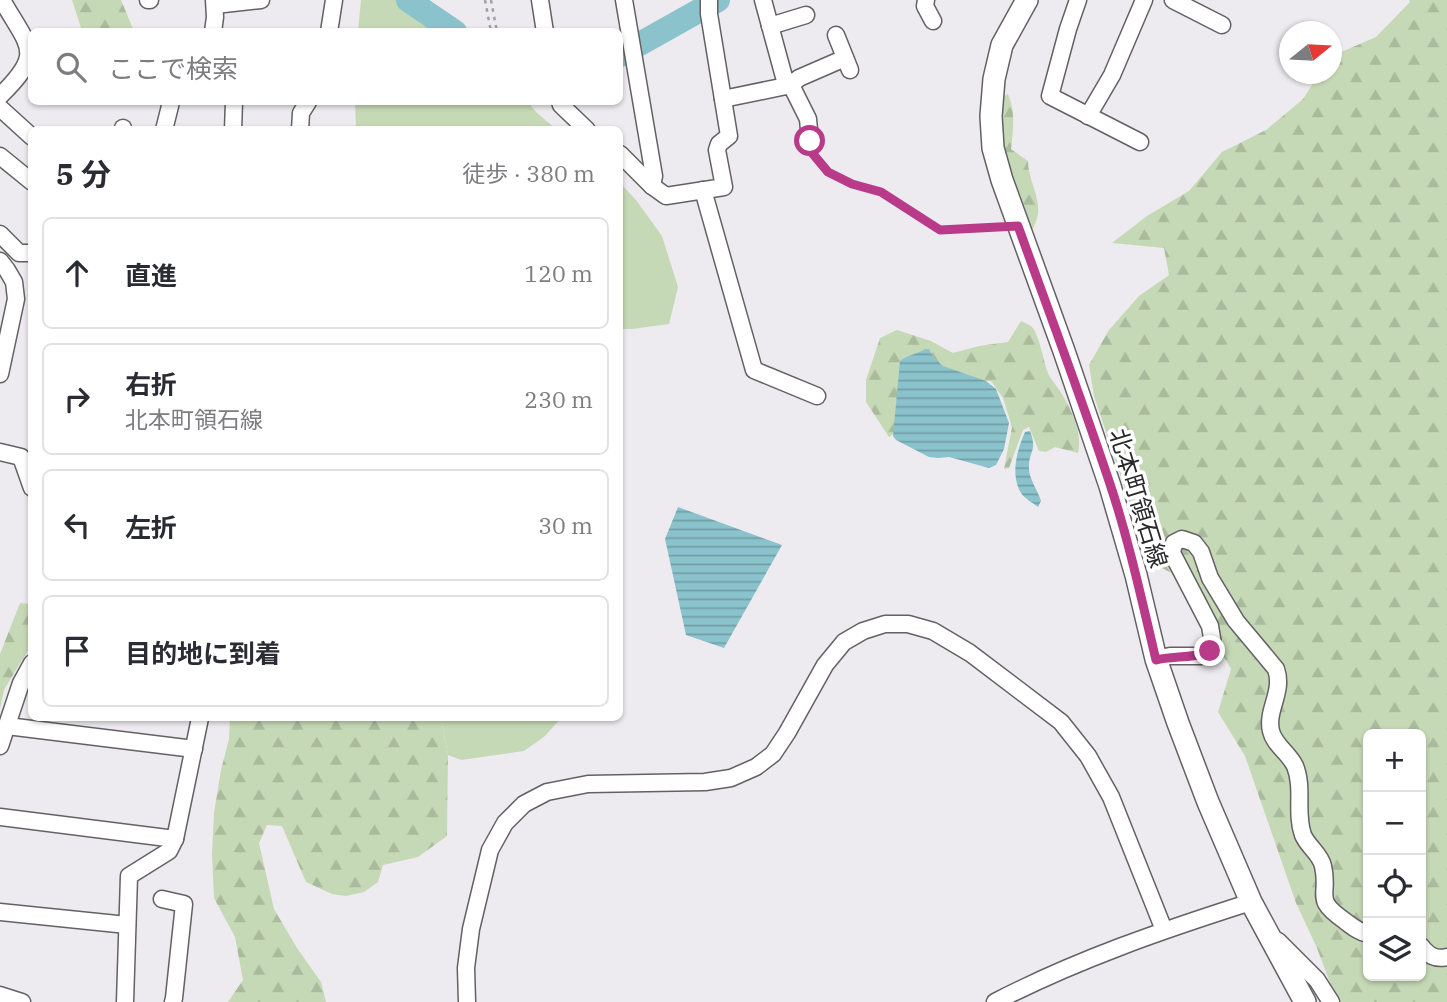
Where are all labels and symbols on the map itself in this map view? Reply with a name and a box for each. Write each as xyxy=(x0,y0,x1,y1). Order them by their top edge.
north arrow xyxy=(1279,21,1342,84)
route start xyxy=(794,125,825,156)
street label: 北本町領石線 xyxy=(1103,424,1175,572)
route end xyxy=(1194,635,1225,666)

